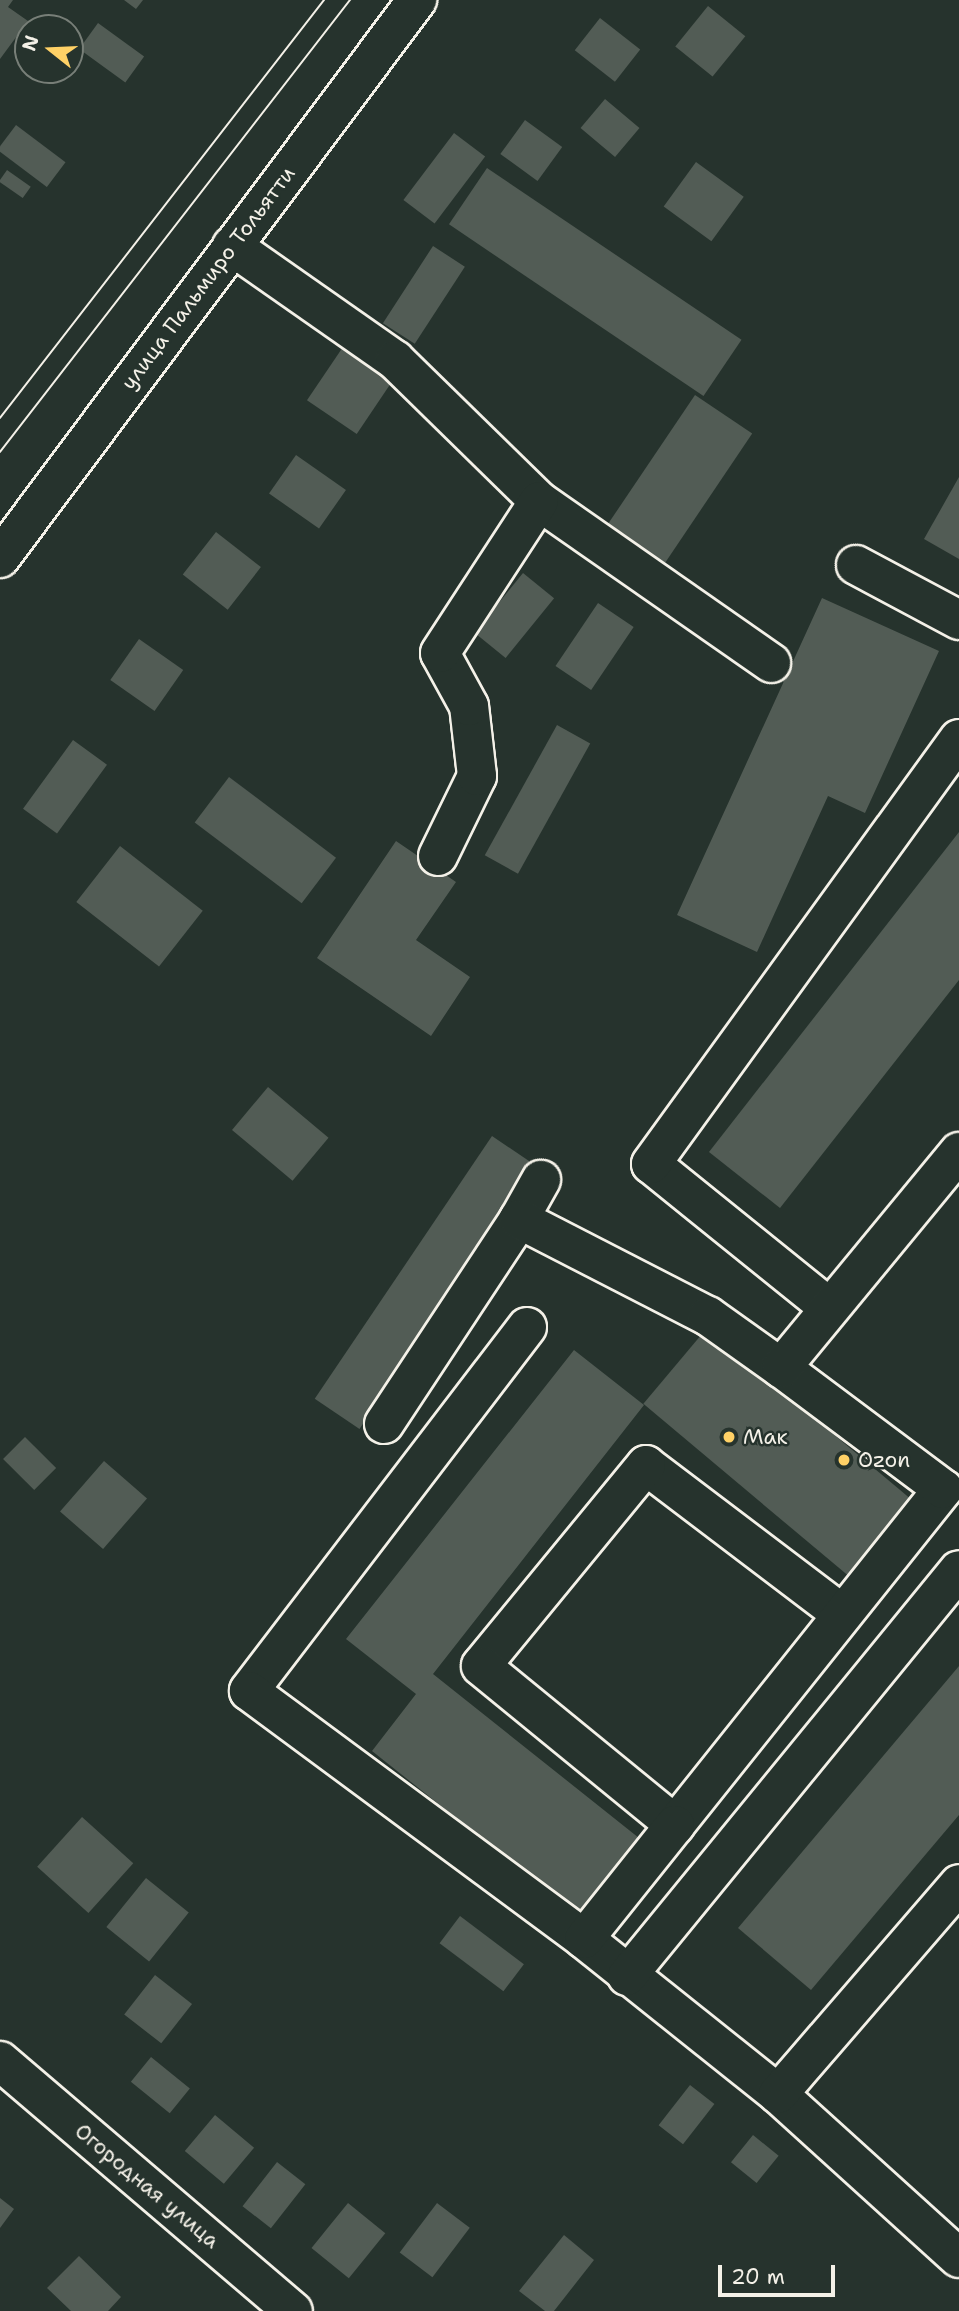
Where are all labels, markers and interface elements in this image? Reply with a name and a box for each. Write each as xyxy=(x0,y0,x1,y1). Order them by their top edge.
north arrow xyxy=(14,14,84,84)
text: N xyxy=(16,32,45,54)
street label: улица Пальмиро Тольятти xyxy=(116,161,300,395)
place label: Мак xyxy=(743,1424,788,1450)
marker: Мак xyxy=(721,1429,737,1445)
place label: Ozon xyxy=(858,1447,910,1473)
marker: Ozon xyxy=(836,1452,852,1468)
street label: Огородная улица xyxy=(70,2118,224,2254)
scale bar xyxy=(721,2252,838,2296)
text: 20 m xyxy=(731,2263,785,2291)

